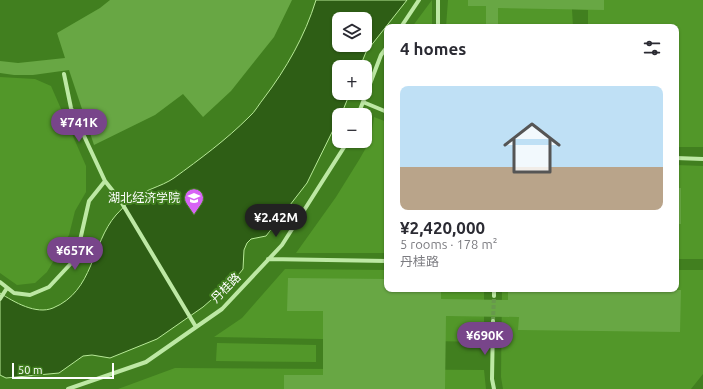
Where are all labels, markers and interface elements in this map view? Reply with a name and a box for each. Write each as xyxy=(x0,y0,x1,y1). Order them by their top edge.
map controls xyxy=(332,12,372,148)
button: layers xyxy=(332,12,372,52)
icon: filters xyxy=(641,37,663,59)
text: 4 homes xyxy=(400,39,466,58)
button: + xyxy=(332,60,372,100)
button: − xyxy=(332,108,372,148)
pin: ¥741K xyxy=(51,109,107,143)
icon: home xyxy=(496,112,568,184)
text: ¥741K xyxy=(60,115,98,129)
school or university icon: 湖北经济学院 xyxy=(183,187,205,215)
place label: 湖北经济学院 xyxy=(108,191,180,204)
pin: ¥2.42M xyxy=(243,204,309,238)
text: ¥2.42M xyxy=(254,210,298,224)
text: ¥2,420,000 xyxy=(400,218,485,237)
pin: ¥657K xyxy=(47,237,103,271)
text: 5 rooms · 178 m² xyxy=(400,237,497,251)
text: ¥657K xyxy=(56,243,94,257)
text: 丹桂路 xyxy=(400,254,439,268)
street label: 丹桂路 xyxy=(208,270,243,305)
pin: ¥690K xyxy=(457,322,513,356)
text: ¥690K xyxy=(466,328,504,342)
scale bar xyxy=(12,361,114,380)
text: 50 m xyxy=(18,364,42,376)

